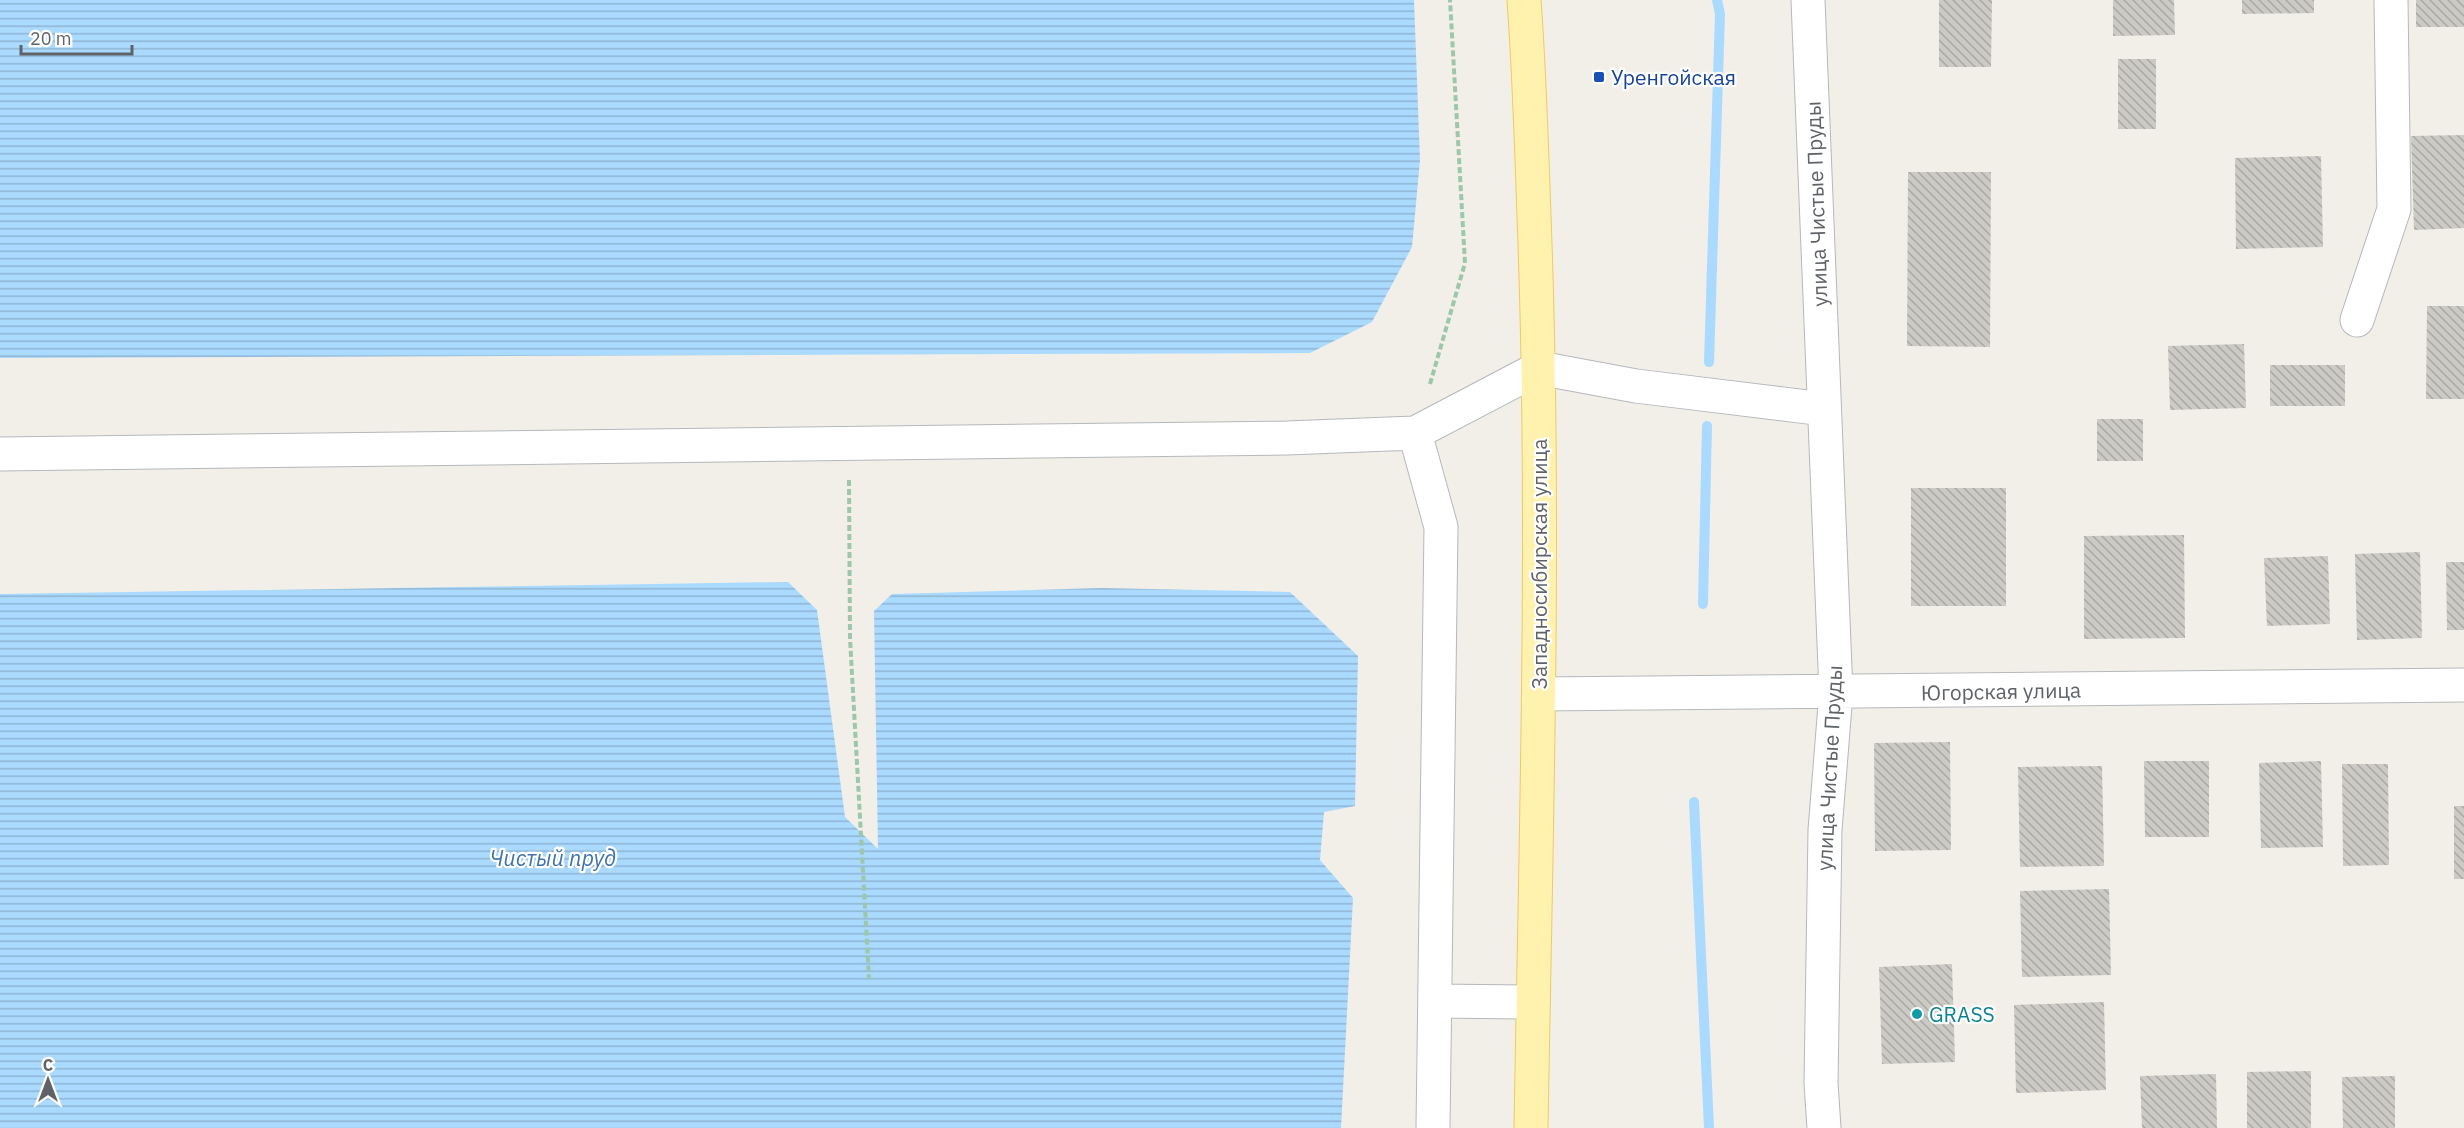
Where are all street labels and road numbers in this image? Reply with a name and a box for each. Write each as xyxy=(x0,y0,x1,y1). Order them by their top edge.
street label: улица Чистые Пруды xyxy=(1798,101,1834,307)
street label: Западносибирская улица xyxy=(1525,439,1553,689)
street label: улица Чистые Пруды xyxy=(1810,665,1848,871)
street label: Югорская улица xyxy=(1921,676,2081,706)

